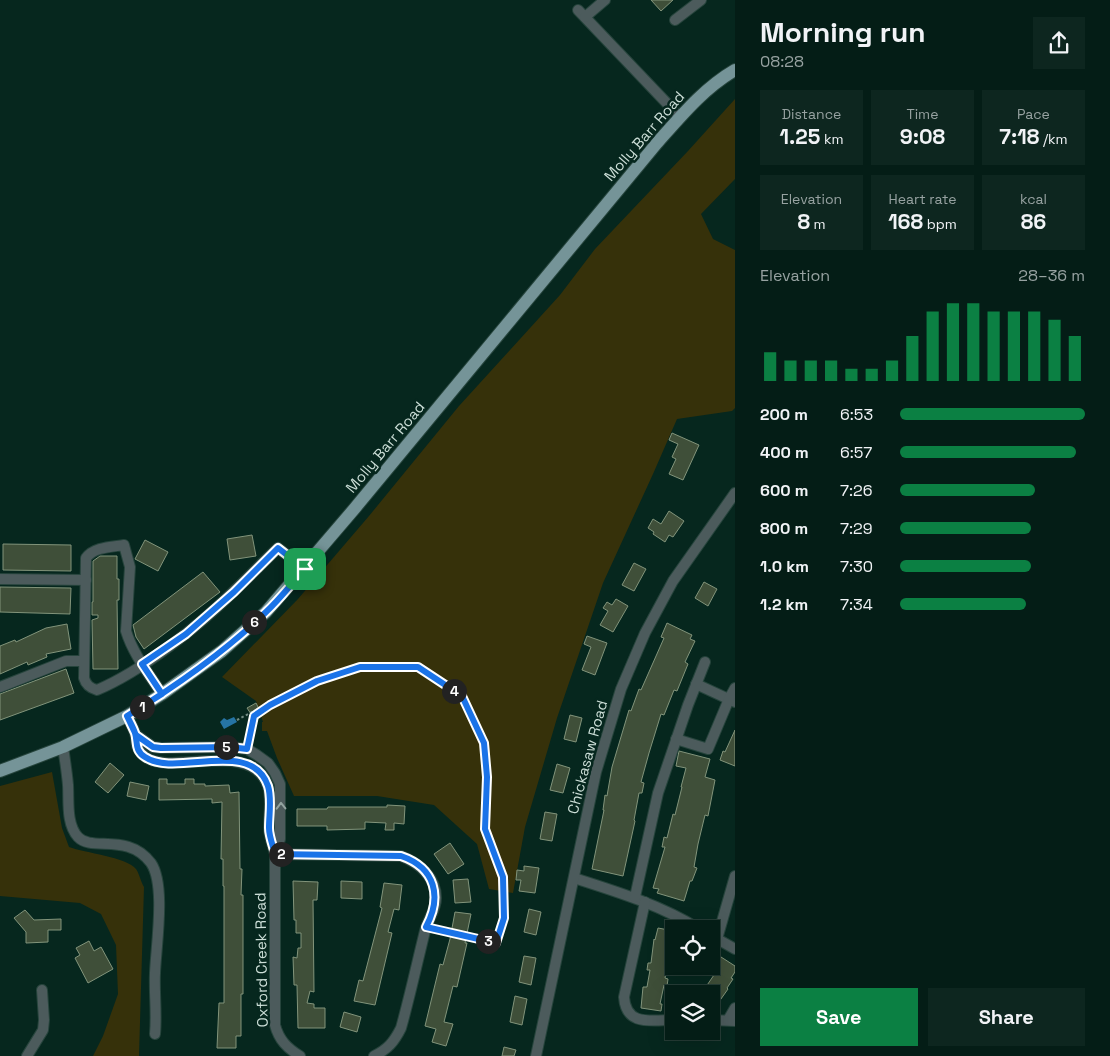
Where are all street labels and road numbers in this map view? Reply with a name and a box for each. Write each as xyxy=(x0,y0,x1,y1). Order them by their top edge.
street label: Molly Barr Road xyxy=(600,87,688,185)
street label: Molly Barr Road xyxy=(341,398,429,496)
street label: Chickasaw Road xyxy=(563,698,611,816)
street label: Oxford Creek Road xyxy=(250,892,272,1028)

